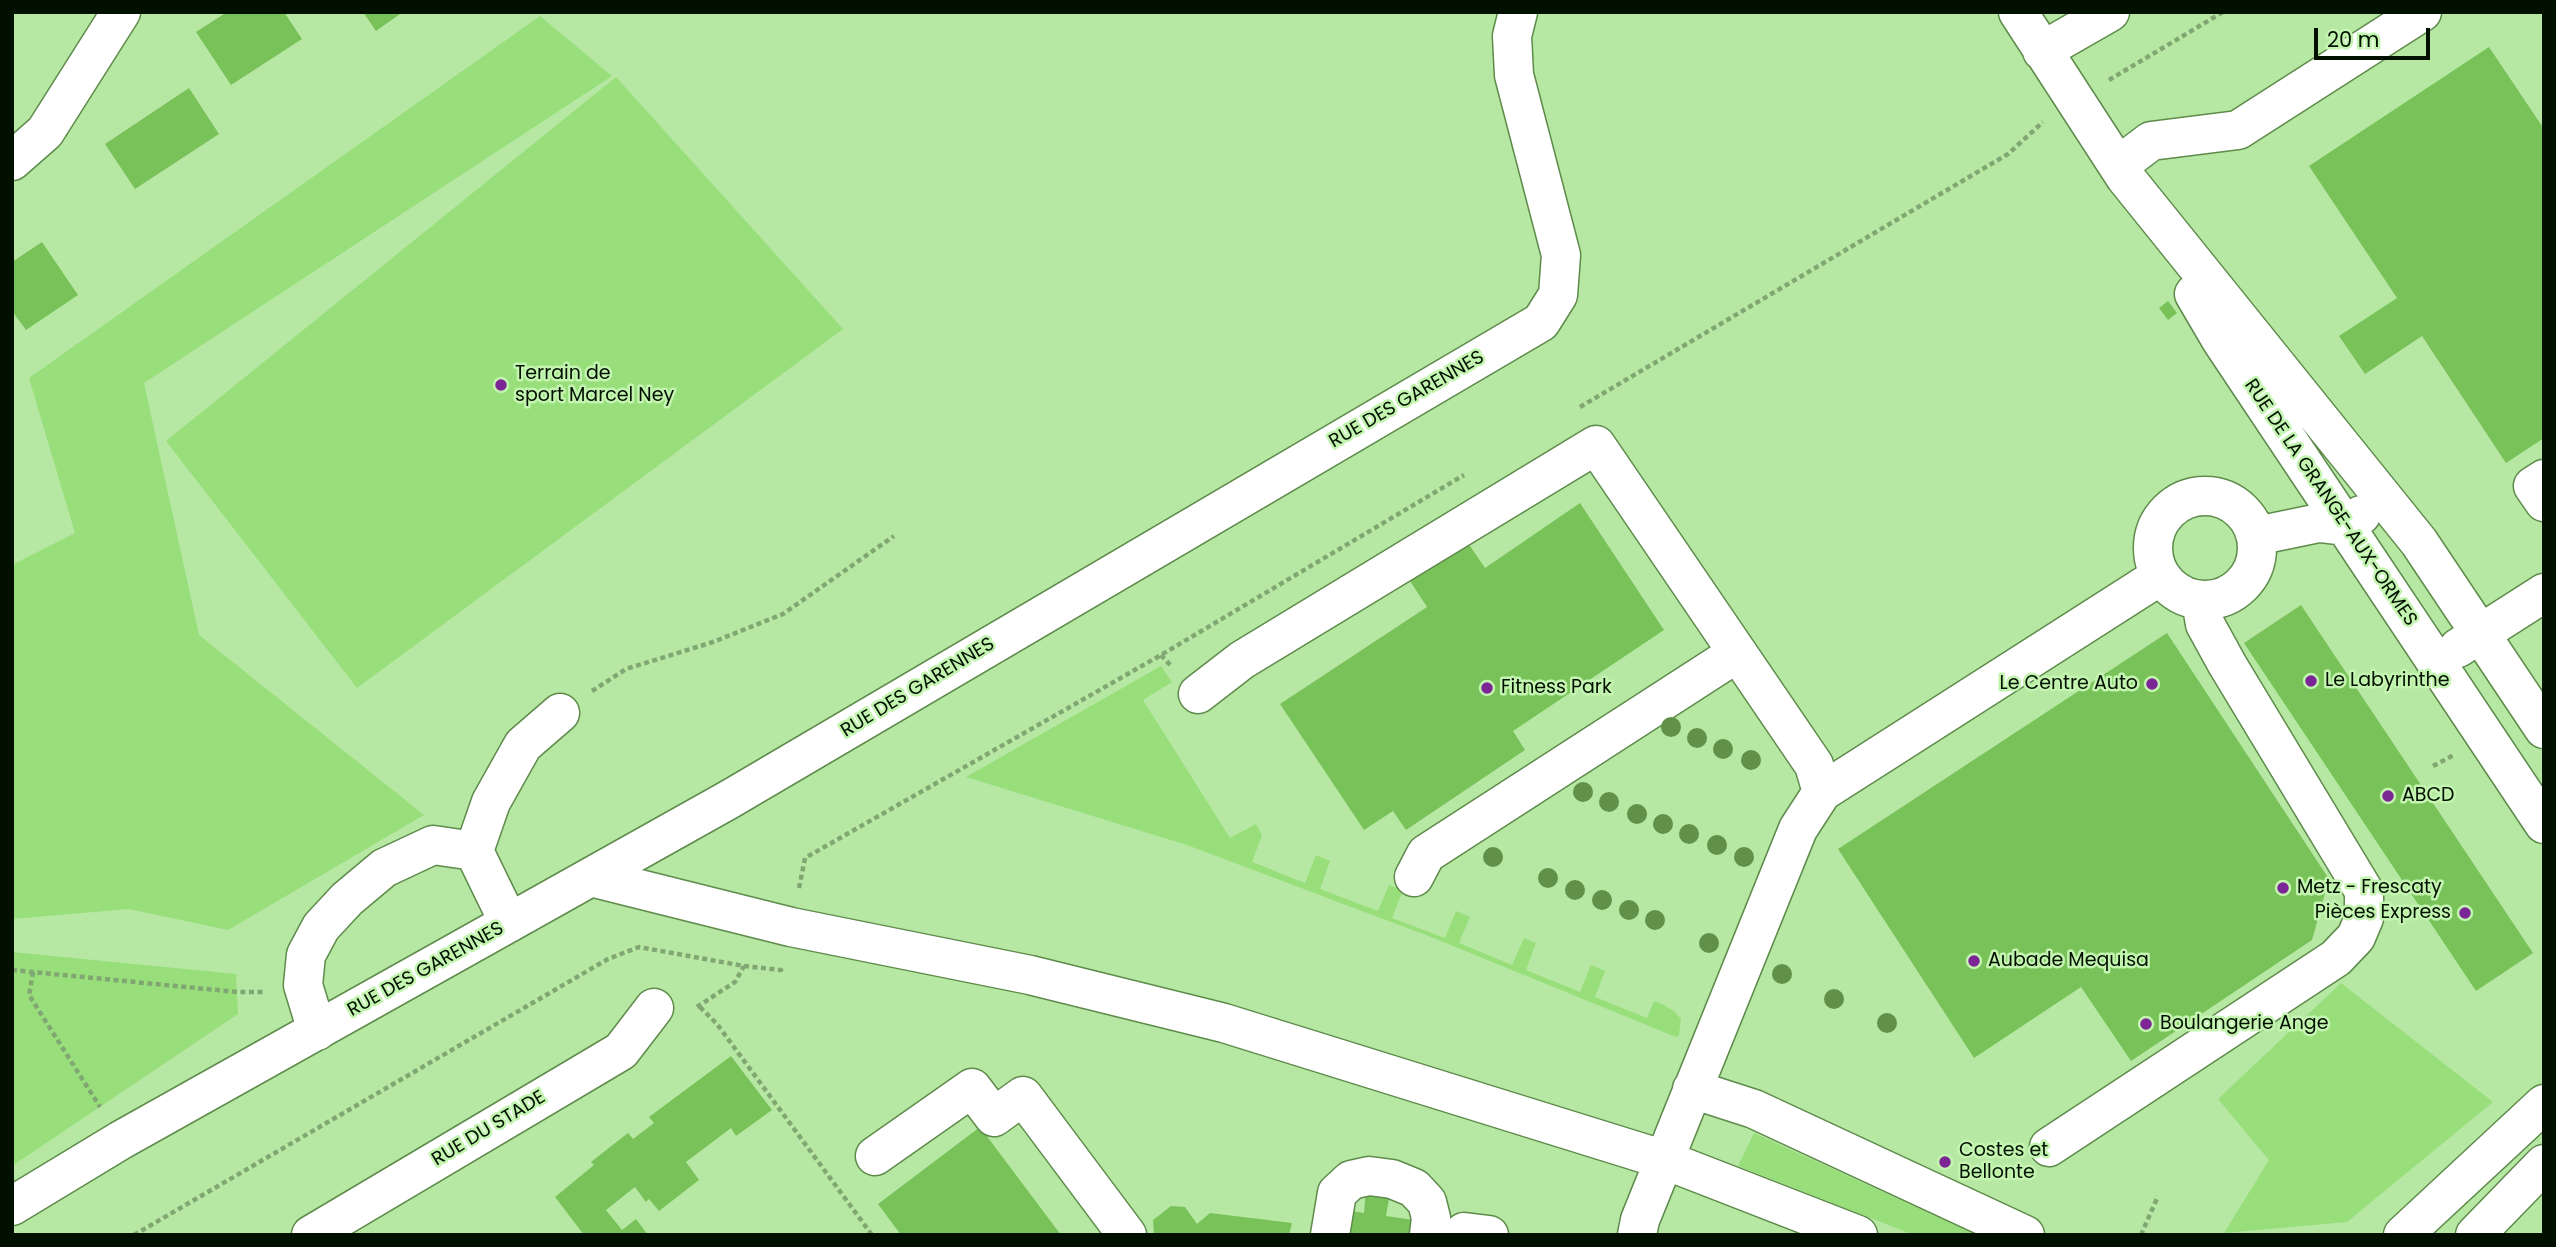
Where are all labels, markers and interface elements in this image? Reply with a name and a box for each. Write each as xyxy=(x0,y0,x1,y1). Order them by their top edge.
scale bar xyxy=(2318,14,2434,58)
text: 20 m xyxy=(2327,25,2380,54)
street label: RUE DES GARENNES xyxy=(1325,346,1489,454)
place label: Terrain de sport Marcel Ney xyxy=(515,363,674,407)
street label: RUE DE LA GRANGE-AUX-ORMES xyxy=(2239,375,2421,631)
marker: Terrain de sport Marcel Ney xyxy=(493,377,509,393)
street label: RUE DES GARENNES xyxy=(837,633,999,743)
place label: Le Labyrinthe xyxy=(2325,670,2449,692)
place label: Le Centre Auto xyxy=(1999,673,2138,695)
marker: Le Labyrinthe xyxy=(2303,673,2319,689)
marker: Le Centre Auto xyxy=(2144,676,2160,692)
place label: Fitness Park xyxy=(1501,677,1612,699)
marker: Fitness Park xyxy=(1479,680,1495,696)
place label: ABCD xyxy=(2402,785,2455,807)
marker: ABCD xyxy=(2380,788,2396,804)
place label: Metz - Frescaty xyxy=(2297,877,2442,899)
marker: Metz - Frescaty xyxy=(2275,880,2291,896)
place label: Pièces Express xyxy=(2315,902,2451,924)
marker: Pièces Express xyxy=(2457,905,2473,921)
street label: RUE DES GARENNES xyxy=(344,918,508,1022)
place label: Aubade Mequisa xyxy=(1988,950,2149,972)
marker: Aubade Mequisa xyxy=(1966,953,1982,969)
place label: Boulangerie Ange xyxy=(2160,1013,2328,1035)
marker: Boulangerie Ange xyxy=(2138,1016,2154,1032)
street label: RUE DU STADE xyxy=(428,1086,550,1172)
place label: Costes et Bellonte xyxy=(1959,1140,2048,1184)
marker: Costes et Bellonte xyxy=(1937,1154,1953,1170)

